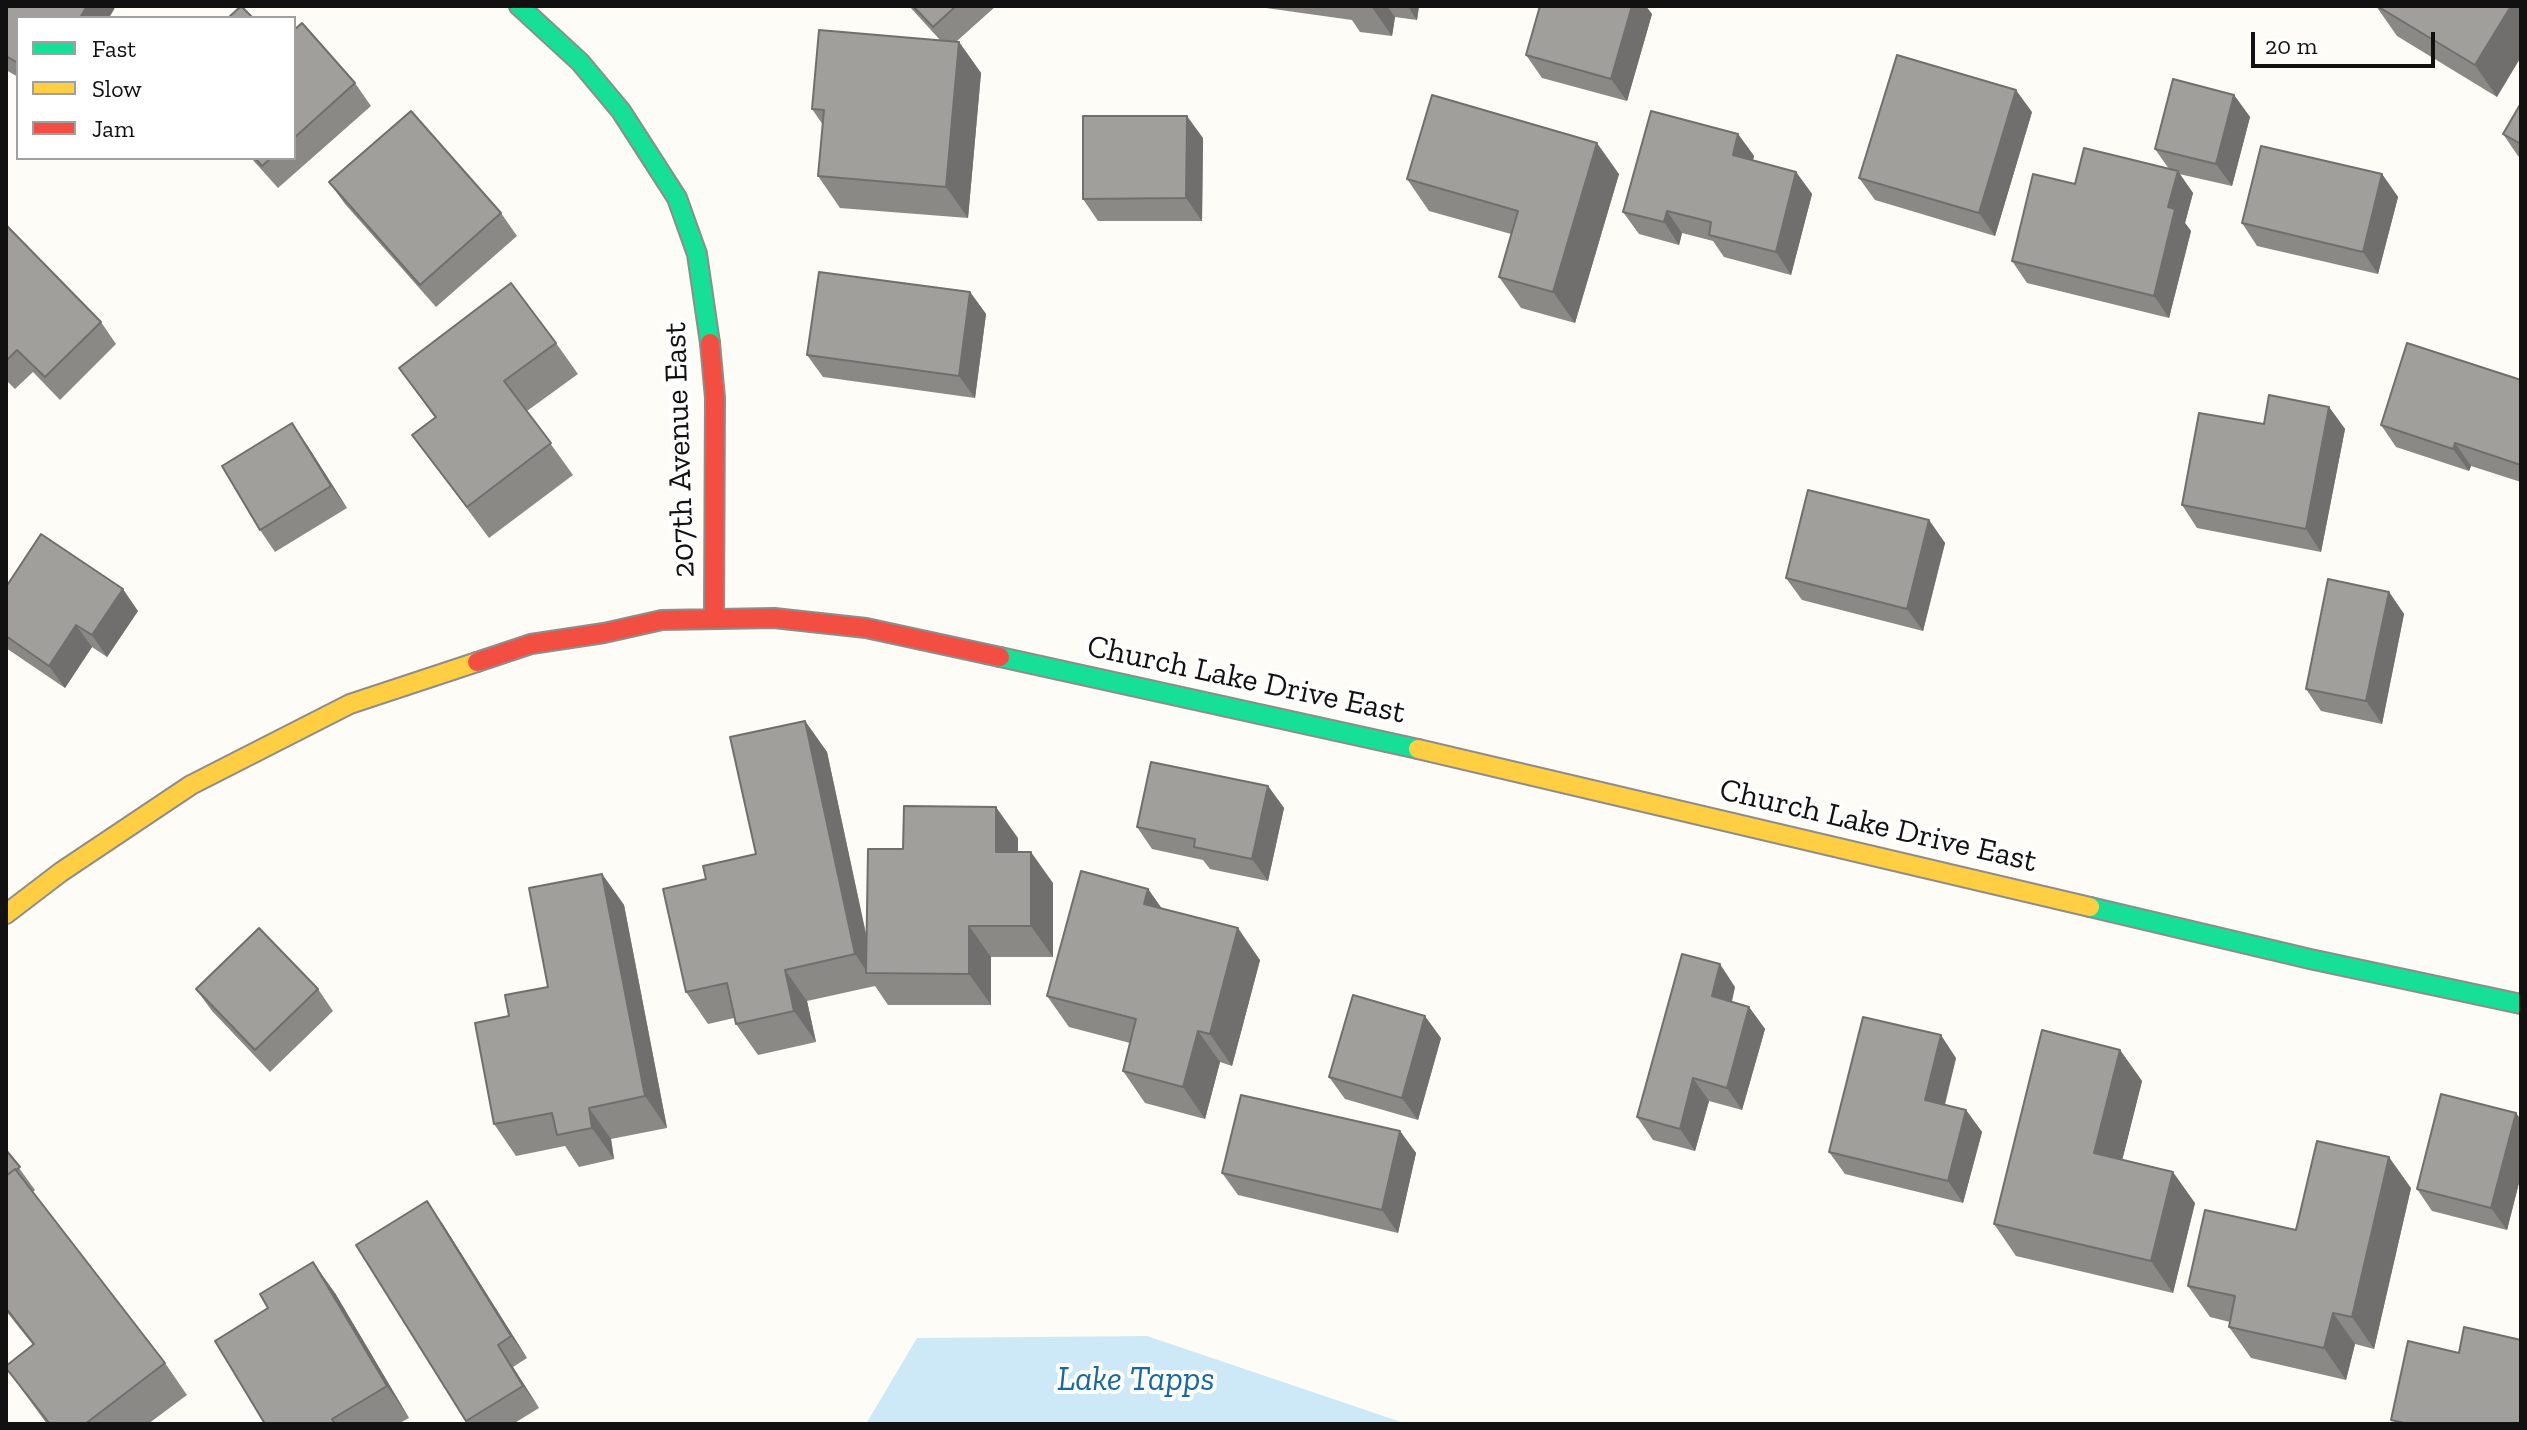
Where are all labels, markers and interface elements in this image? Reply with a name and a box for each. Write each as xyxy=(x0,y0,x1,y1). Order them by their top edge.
legend xyxy=(16,16,296,160)
scale bar xyxy=(2255,16,2439,66)
text: 20 m xyxy=(2265,31,2317,60)
text: Fast xyxy=(92,34,136,63)
text: Slow xyxy=(92,74,142,103)
text: Jam xyxy=(92,114,135,143)
street label: 207th Avenue East xyxy=(656,321,704,579)
street label: Church Lake Drive East xyxy=(1084,628,1408,732)
street label: Church Lake Drive East xyxy=(1716,771,2040,881)
water label: Lake Tapps xyxy=(1057,1360,1215,1400)

